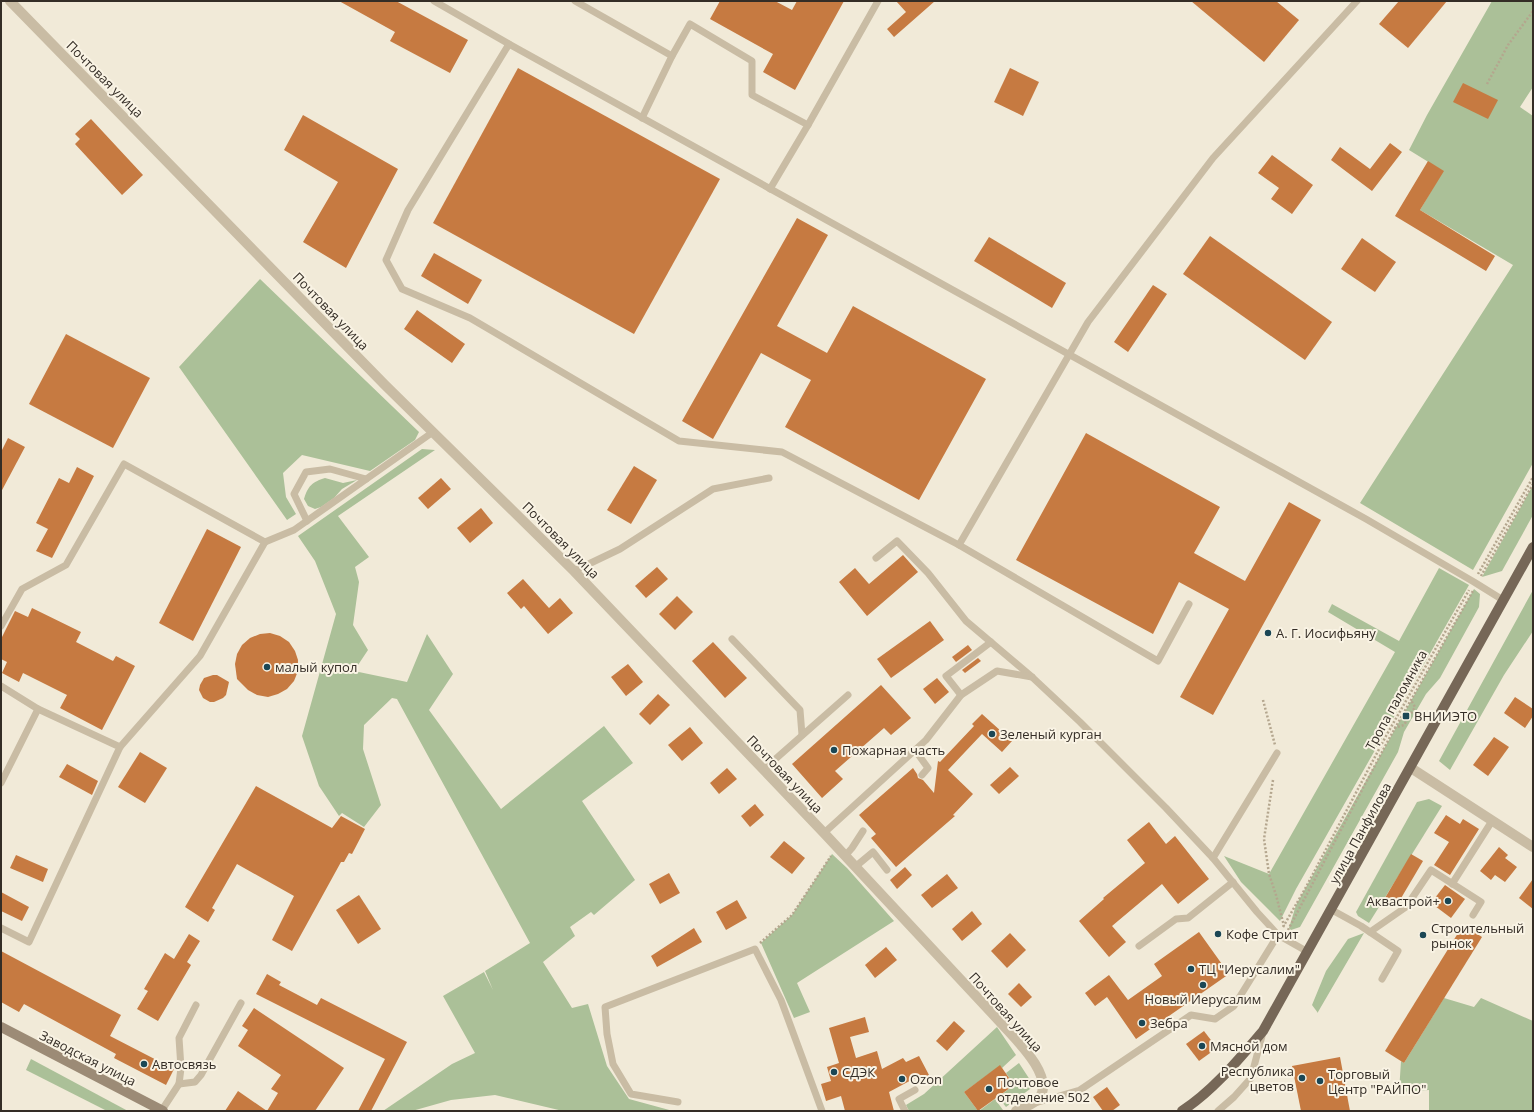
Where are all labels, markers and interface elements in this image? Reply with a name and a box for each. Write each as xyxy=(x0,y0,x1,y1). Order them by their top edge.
street label: Почтовая улица xyxy=(63,37,147,121)
street label: Почтовая улица xyxy=(289,268,373,354)
street label: Почтовая улица xyxy=(519,498,603,582)
place label: А. Г. Иосифьяну xyxy=(1276,624,1376,642)
marker: А. Г. Иосифьяну xyxy=(1263,628,1273,638)
street label: Тропа паломника xyxy=(1361,647,1431,753)
place label: малый купол xyxy=(275,658,357,676)
marker: малый купол xyxy=(262,662,272,672)
place label: ВНИИЭТО xyxy=(1414,707,1477,725)
marker: ВНИИЭТО xyxy=(1401,711,1411,721)
place label: Зеленый курган xyxy=(1000,725,1102,743)
marker: Зеленый курган xyxy=(987,729,997,739)
street label: Почтовая улица xyxy=(743,731,827,817)
place label: Пожарная часть xyxy=(842,741,945,759)
marker: Пожарная часть xyxy=(829,745,839,755)
street label: улица Панфилова xyxy=(1325,779,1395,887)
place label: Аквастрой+ xyxy=(1367,892,1440,910)
marker: Аквастрой+ xyxy=(1443,896,1453,906)
place label: Строительный рынок xyxy=(1431,919,1524,952)
place label: Кофе Стрит xyxy=(1226,925,1298,943)
marker: Кофе Стрит xyxy=(1213,929,1223,939)
marker: Строительный рынок xyxy=(1418,930,1428,940)
place label: ТЦ "Иерусалим" xyxy=(1199,960,1300,978)
marker: ТЦ "Иерусалим" xyxy=(1186,964,1196,974)
street label: Почтовая улица xyxy=(965,968,1047,1056)
marker: Новый Иерусалим xyxy=(1198,980,1208,990)
place label: Новый Иерусалим xyxy=(1145,990,1261,1008)
place label: Зебра xyxy=(1150,1014,1188,1032)
marker: Зебра xyxy=(1137,1018,1147,1028)
street label: Заводская улица xyxy=(37,1026,139,1090)
place label: Мясной дом xyxy=(1210,1037,1288,1055)
marker: Мясной дом xyxy=(1197,1041,1207,1051)
place label: Автосвязь xyxy=(152,1055,216,1073)
marker: Автосвязь xyxy=(139,1059,149,1069)
place label: Республика цветов xyxy=(1221,1062,1294,1095)
place label: СДЭК xyxy=(842,1063,875,1081)
place label: Торговый Центр "РАЙПО" xyxy=(1328,1065,1426,1098)
marker: СДЭК xyxy=(829,1067,839,1077)
place label: Ozon xyxy=(910,1070,942,1088)
place label: Почтовое отделение 502 xyxy=(997,1073,1090,1106)
marker: Республика цветов xyxy=(1297,1073,1307,1083)
marker: Ozon xyxy=(897,1074,907,1084)
marker: Торговый Центр "РАЙПО" xyxy=(1315,1076,1325,1086)
marker: Почтовое отделение 502 xyxy=(984,1084,994,1094)

